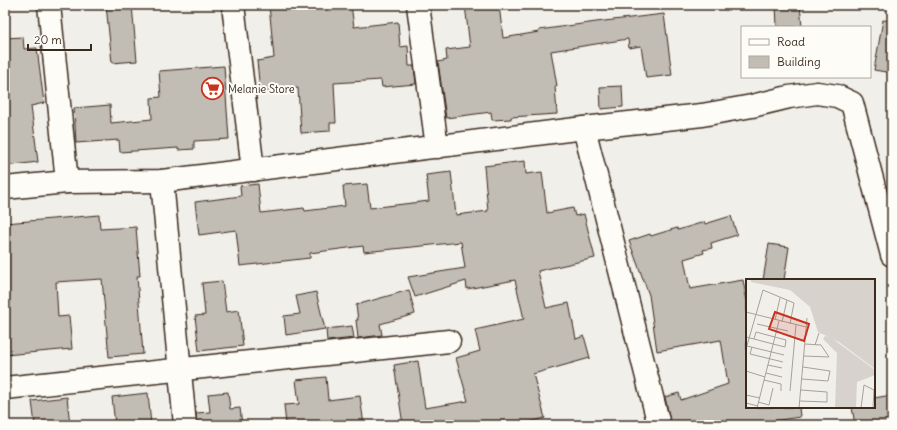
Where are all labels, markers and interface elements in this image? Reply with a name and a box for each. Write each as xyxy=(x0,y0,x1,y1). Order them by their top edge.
scale bar xyxy=(28,26,91,52)
legend xyxy=(741,26,871,78)
text: 20 m xyxy=(34,32,62,47)
text: Road xyxy=(777,34,805,49)
text: Building xyxy=(777,54,821,69)
supermarket icon: Melanie Store xyxy=(200,76,226,102)
place label: Melanie Store xyxy=(228,82,295,96)
inset map xyxy=(746,279,875,408)

